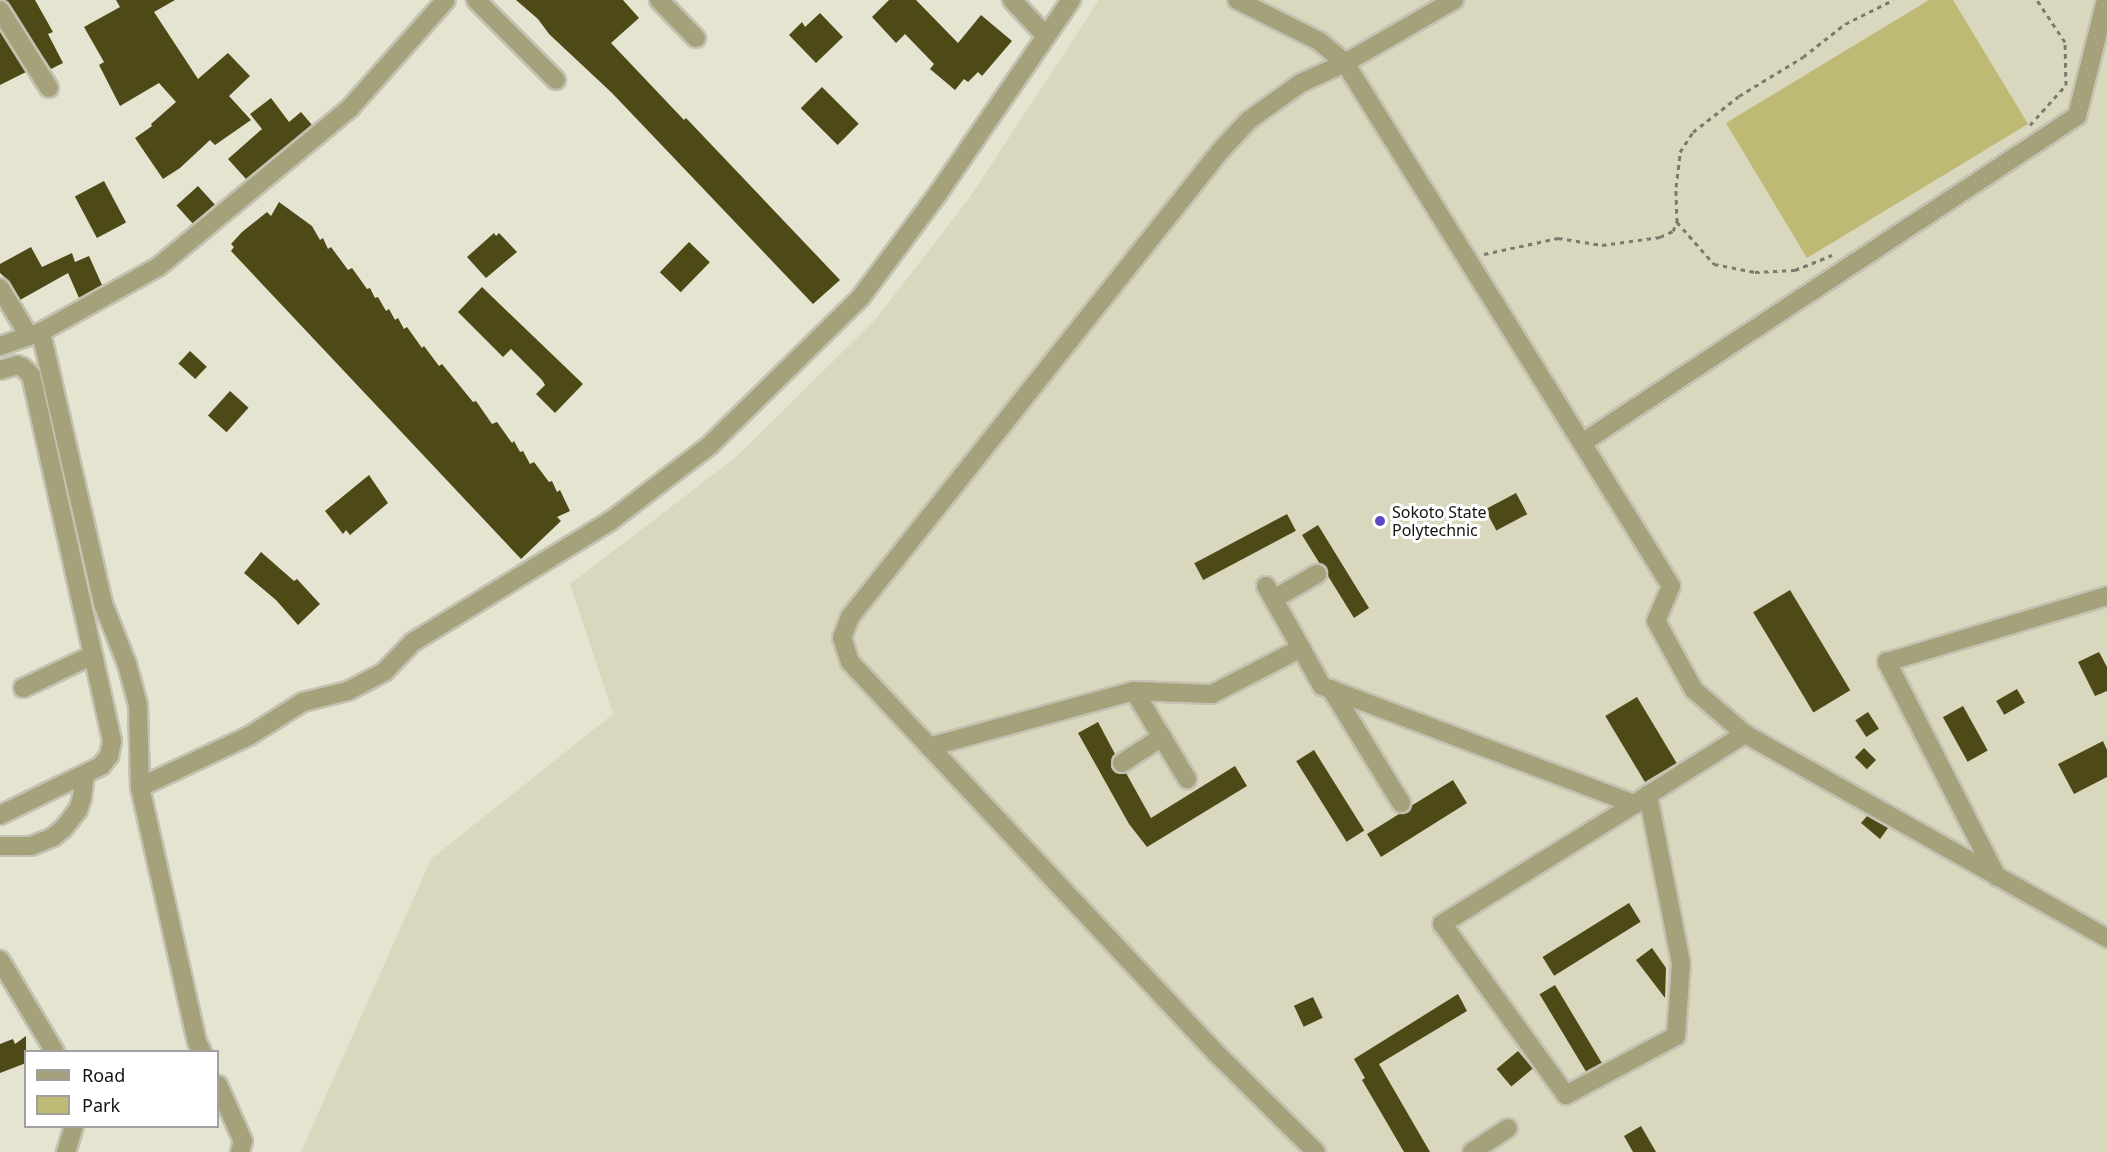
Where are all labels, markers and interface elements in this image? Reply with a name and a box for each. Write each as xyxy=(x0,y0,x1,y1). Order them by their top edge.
place label: Sokoto State Polytechnic xyxy=(1392,502,1487,540)
marker: Sokoto State Polytechnic xyxy=(1373,514,1387,528)
legend xyxy=(24,1050,219,1128)
text: Road xyxy=(82,1063,125,1087)
text: Park xyxy=(82,1093,120,1117)

